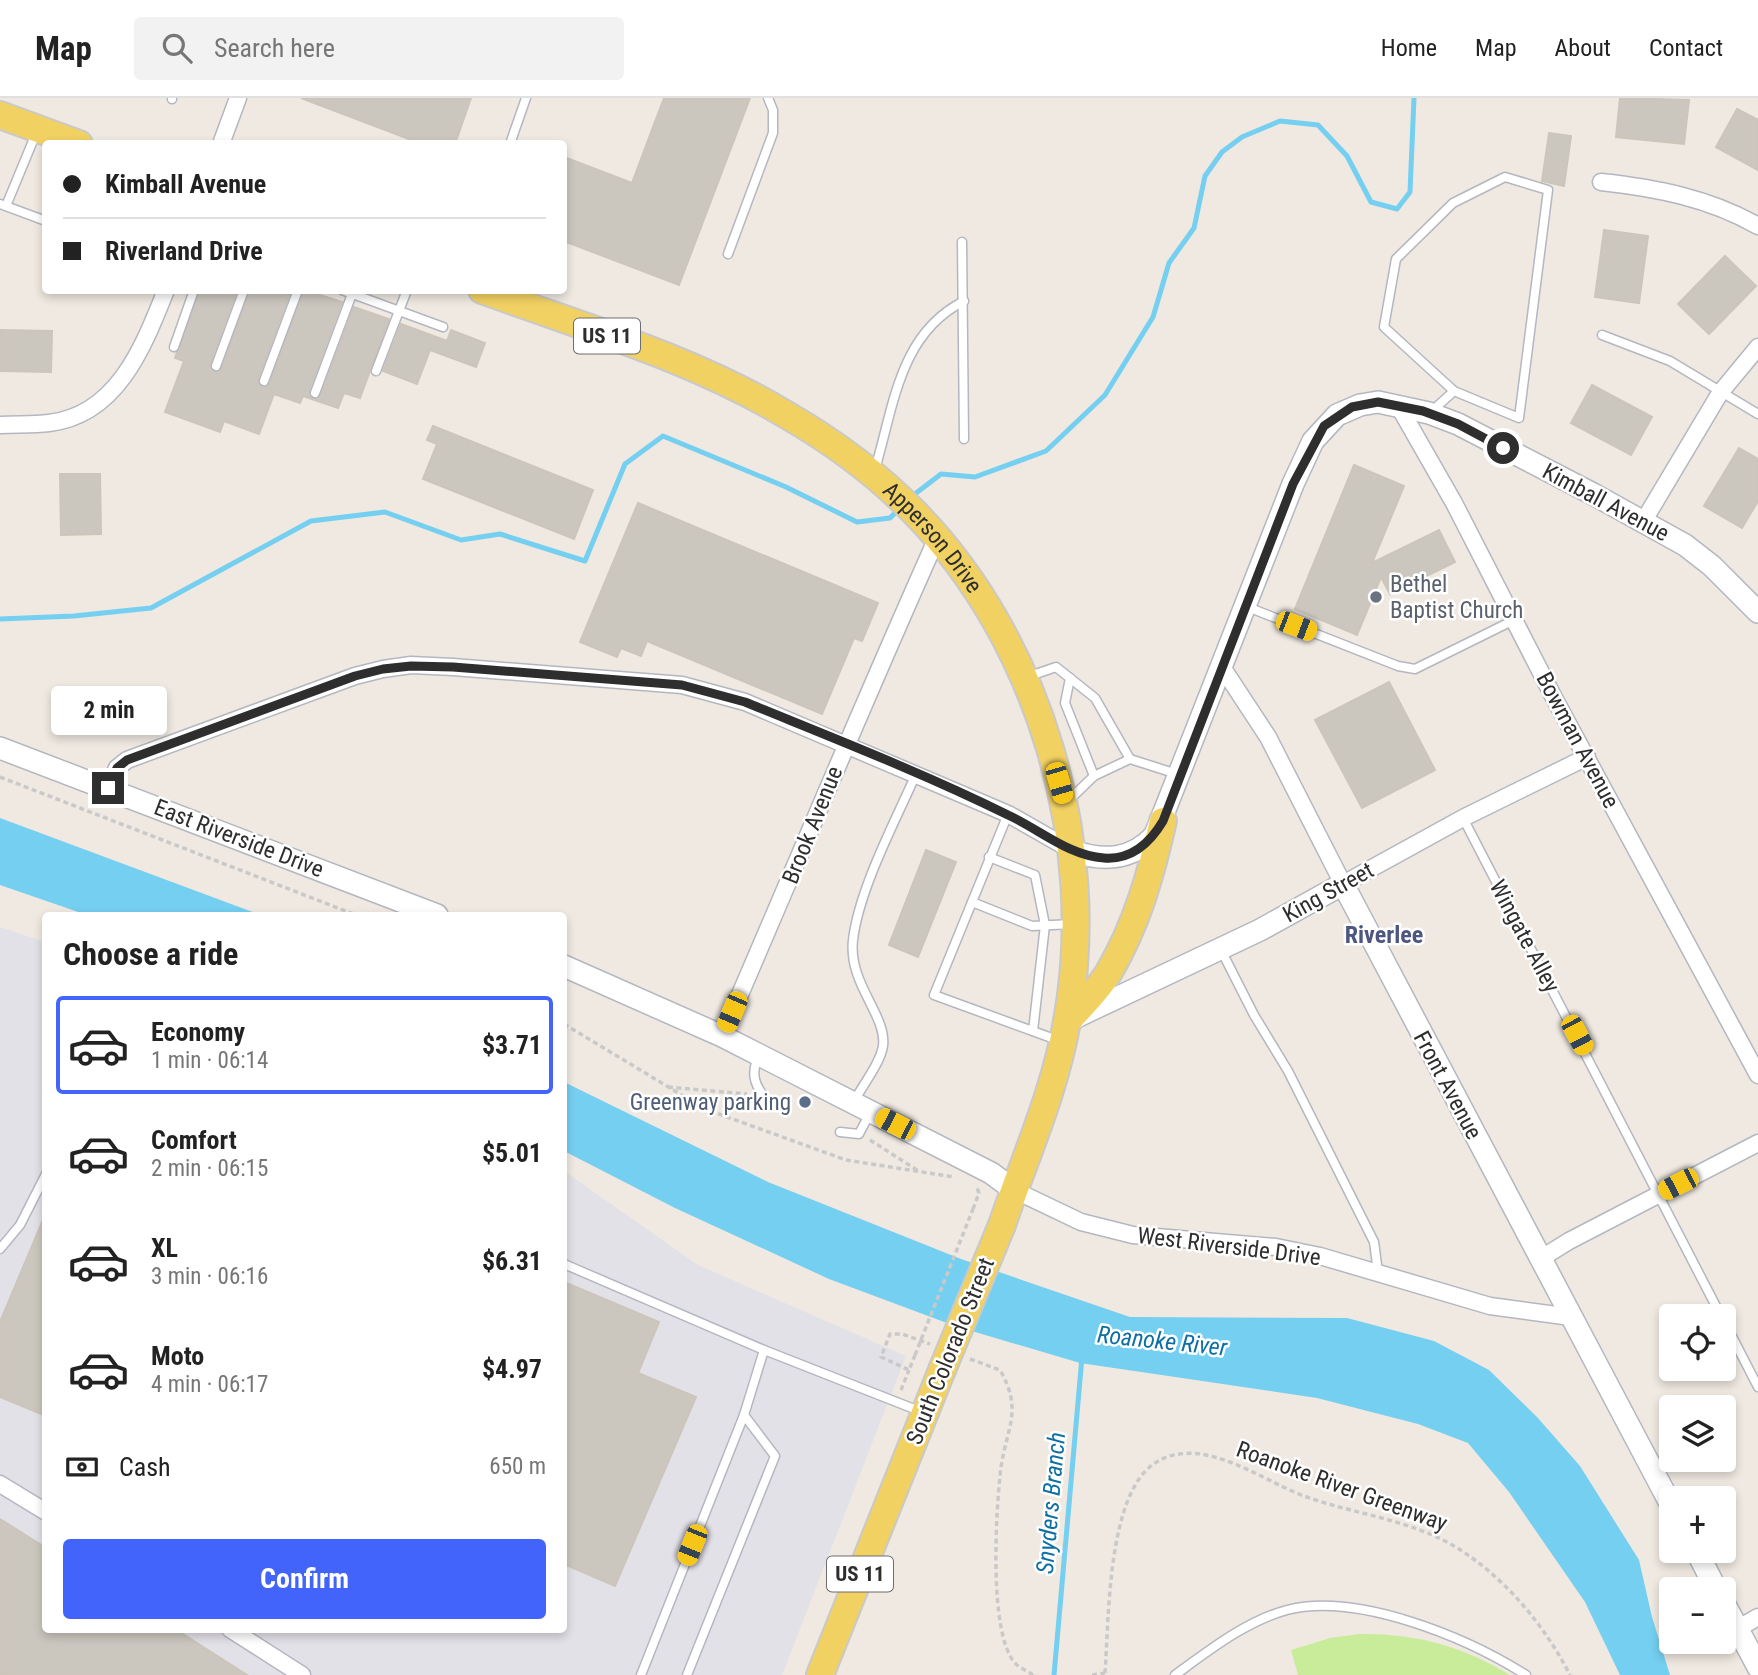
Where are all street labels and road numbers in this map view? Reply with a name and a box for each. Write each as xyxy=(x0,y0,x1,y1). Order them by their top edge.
road number: US 11 xyxy=(574,318,640,354)
street label: Kimball Avenue xyxy=(1538,458,1674,547)
street label: Apperson Drive xyxy=(877,477,988,598)
street label: Bowman Avenue xyxy=(1530,668,1625,813)
street label: Brook Avenue xyxy=(777,763,848,888)
street label: East Riverside Drive xyxy=(150,794,327,883)
street label: King Street xyxy=(1278,857,1378,928)
street label: Wingate Alley xyxy=(1484,876,1566,997)
street label: Front Avenue xyxy=(1408,1027,1487,1144)
street label: West Riverside Drive xyxy=(1136,1222,1322,1271)
street label: South Colorado Street xyxy=(901,1254,1000,1448)
street label: Roanoke River Greenway xyxy=(1233,1436,1451,1537)
road number: US 11 xyxy=(827,1556,893,1592)

